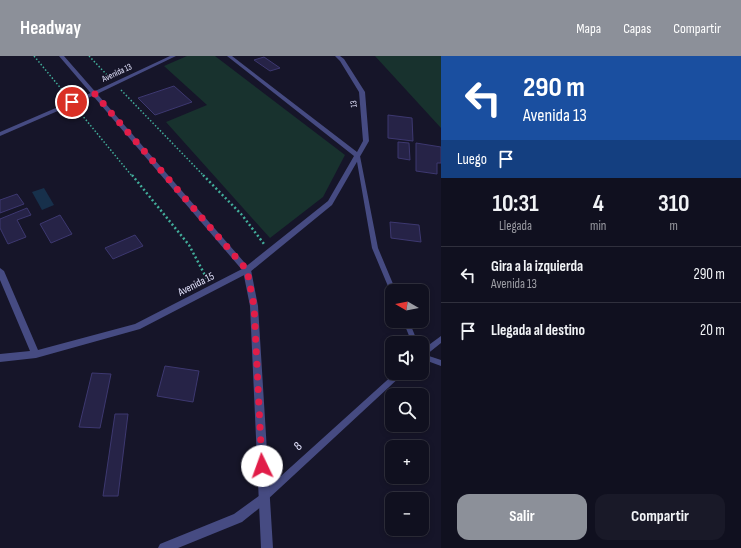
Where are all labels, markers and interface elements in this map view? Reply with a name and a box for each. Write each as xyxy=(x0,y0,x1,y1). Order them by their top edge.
text: Headway xyxy=(20,17,81,40)
text: Mapa xyxy=(576,20,601,37)
text: Capas xyxy=(623,20,651,37)
text: Compartir xyxy=(673,20,721,37)
street label: Avenida 13 xyxy=(99,61,134,85)
text: 290 m xyxy=(523,71,585,104)
icon: left xyxy=(457,72,509,124)
pin xyxy=(55,85,89,119)
icon: arrive xyxy=(61,91,83,113)
street label: 13 xyxy=(348,100,360,108)
text: Avenida 13 xyxy=(523,105,587,126)
icon: arrive xyxy=(495,148,517,170)
text: Luego xyxy=(457,150,487,169)
text: 10:31 xyxy=(493,189,539,218)
text: 4 xyxy=(593,189,604,218)
text: 310 xyxy=(658,189,689,218)
text: Llegada xyxy=(499,218,532,234)
text: min xyxy=(590,218,606,234)
text: m xyxy=(669,218,678,234)
text: Gira a la izquierda xyxy=(491,257,583,276)
icon: left xyxy=(457,264,479,286)
text: 290 m xyxy=(693,265,725,284)
street label: Avenida 15 xyxy=(175,269,216,299)
text: Avenida 13 xyxy=(491,276,537,292)
north arrow xyxy=(385,284,429,328)
map controls xyxy=(385,284,429,536)
icon: arrive xyxy=(457,320,479,342)
text: Llegada al destino xyxy=(491,321,585,340)
text: 20 m xyxy=(700,321,725,340)
button: sound xyxy=(385,336,429,380)
button: search xyxy=(385,388,429,432)
street label: 8 xyxy=(291,438,306,454)
button: + xyxy=(385,440,429,484)
position arrow xyxy=(241,445,283,487)
button: − xyxy=(385,492,429,536)
button: Salir xyxy=(457,494,587,540)
button: Compartir xyxy=(595,494,725,540)

